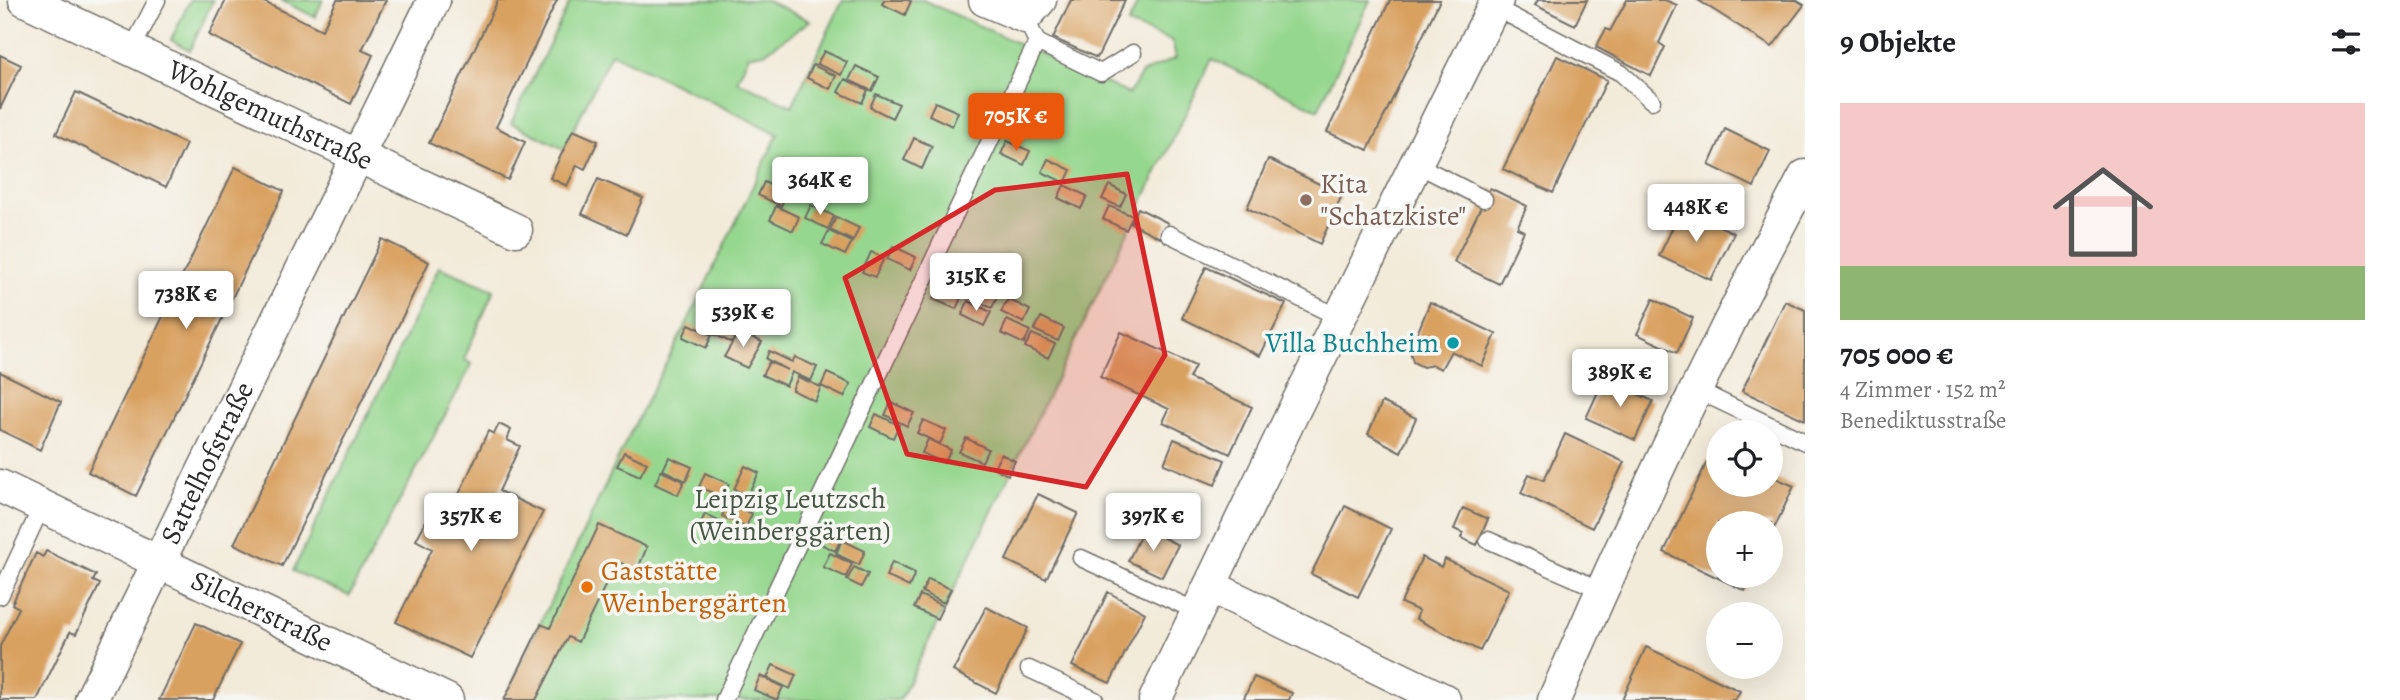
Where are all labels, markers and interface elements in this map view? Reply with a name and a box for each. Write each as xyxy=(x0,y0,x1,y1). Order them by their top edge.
text: 9 Objekte xyxy=(1840,22,1956,62)
icon: filters xyxy=(2327,23,2365,61)
street label: Wohlgemuthstraße xyxy=(161,50,379,179)
pin: 705K € xyxy=(959,94,1073,153)
text: 705K € xyxy=(984,100,1048,131)
icon: home xyxy=(2040,149,2166,275)
pin: 364K € xyxy=(763,158,877,217)
text: 364K € xyxy=(788,164,852,195)
place label: Kita "Schatzkiste" xyxy=(1320,165,1466,235)
pin: 448K € xyxy=(1639,184,1753,244)
text: 448K € xyxy=(1664,191,1728,222)
marker: Kita "Schatzkiste" xyxy=(1298,192,1314,208)
pin: 315K € xyxy=(919,254,1033,313)
text: 315K € xyxy=(946,260,1006,291)
pin: 738K € xyxy=(129,272,243,331)
text: 738K € xyxy=(154,278,218,309)
pin: 539K € xyxy=(686,290,800,349)
text: 539K € xyxy=(712,296,774,327)
place label: Villa Buchheim xyxy=(1265,324,1439,362)
text: 705 000 € xyxy=(1840,334,1954,374)
marker: Villa Buchheim xyxy=(1445,335,1461,351)
pin: 389K € xyxy=(1563,350,1677,409)
text: 389K € xyxy=(1588,356,1652,387)
text: 4 Zimmer · 152 m² xyxy=(1840,374,2006,405)
street label: Sattelhofstraße xyxy=(151,375,263,551)
text: Benediktusstraße xyxy=(1840,405,2006,436)
map controls xyxy=(1706,420,1783,679)
button: locate xyxy=(1706,420,1783,497)
park label: Leipzig Leutzsch (Weinberggärten) xyxy=(689,480,891,550)
pin: 357K € xyxy=(414,494,528,553)
pin: 397K € xyxy=(1096,494,1210,553)
text: 357K € xyxy=(440,500,502,531)
text: 397K € xyxy=(1122,500,1184,531)
button: + xyxy=(1706,511,1783,588)
place label: Gaststätte Weinberggärten xyxy=(600,552,787,622)
street label: Silcherstraße xyxy=(185,561,339,661)
marker: Gaststätte Weinberggärten xyxy=(579,579,595,595)
button: − xyxy=(1706,602,1783,679)

